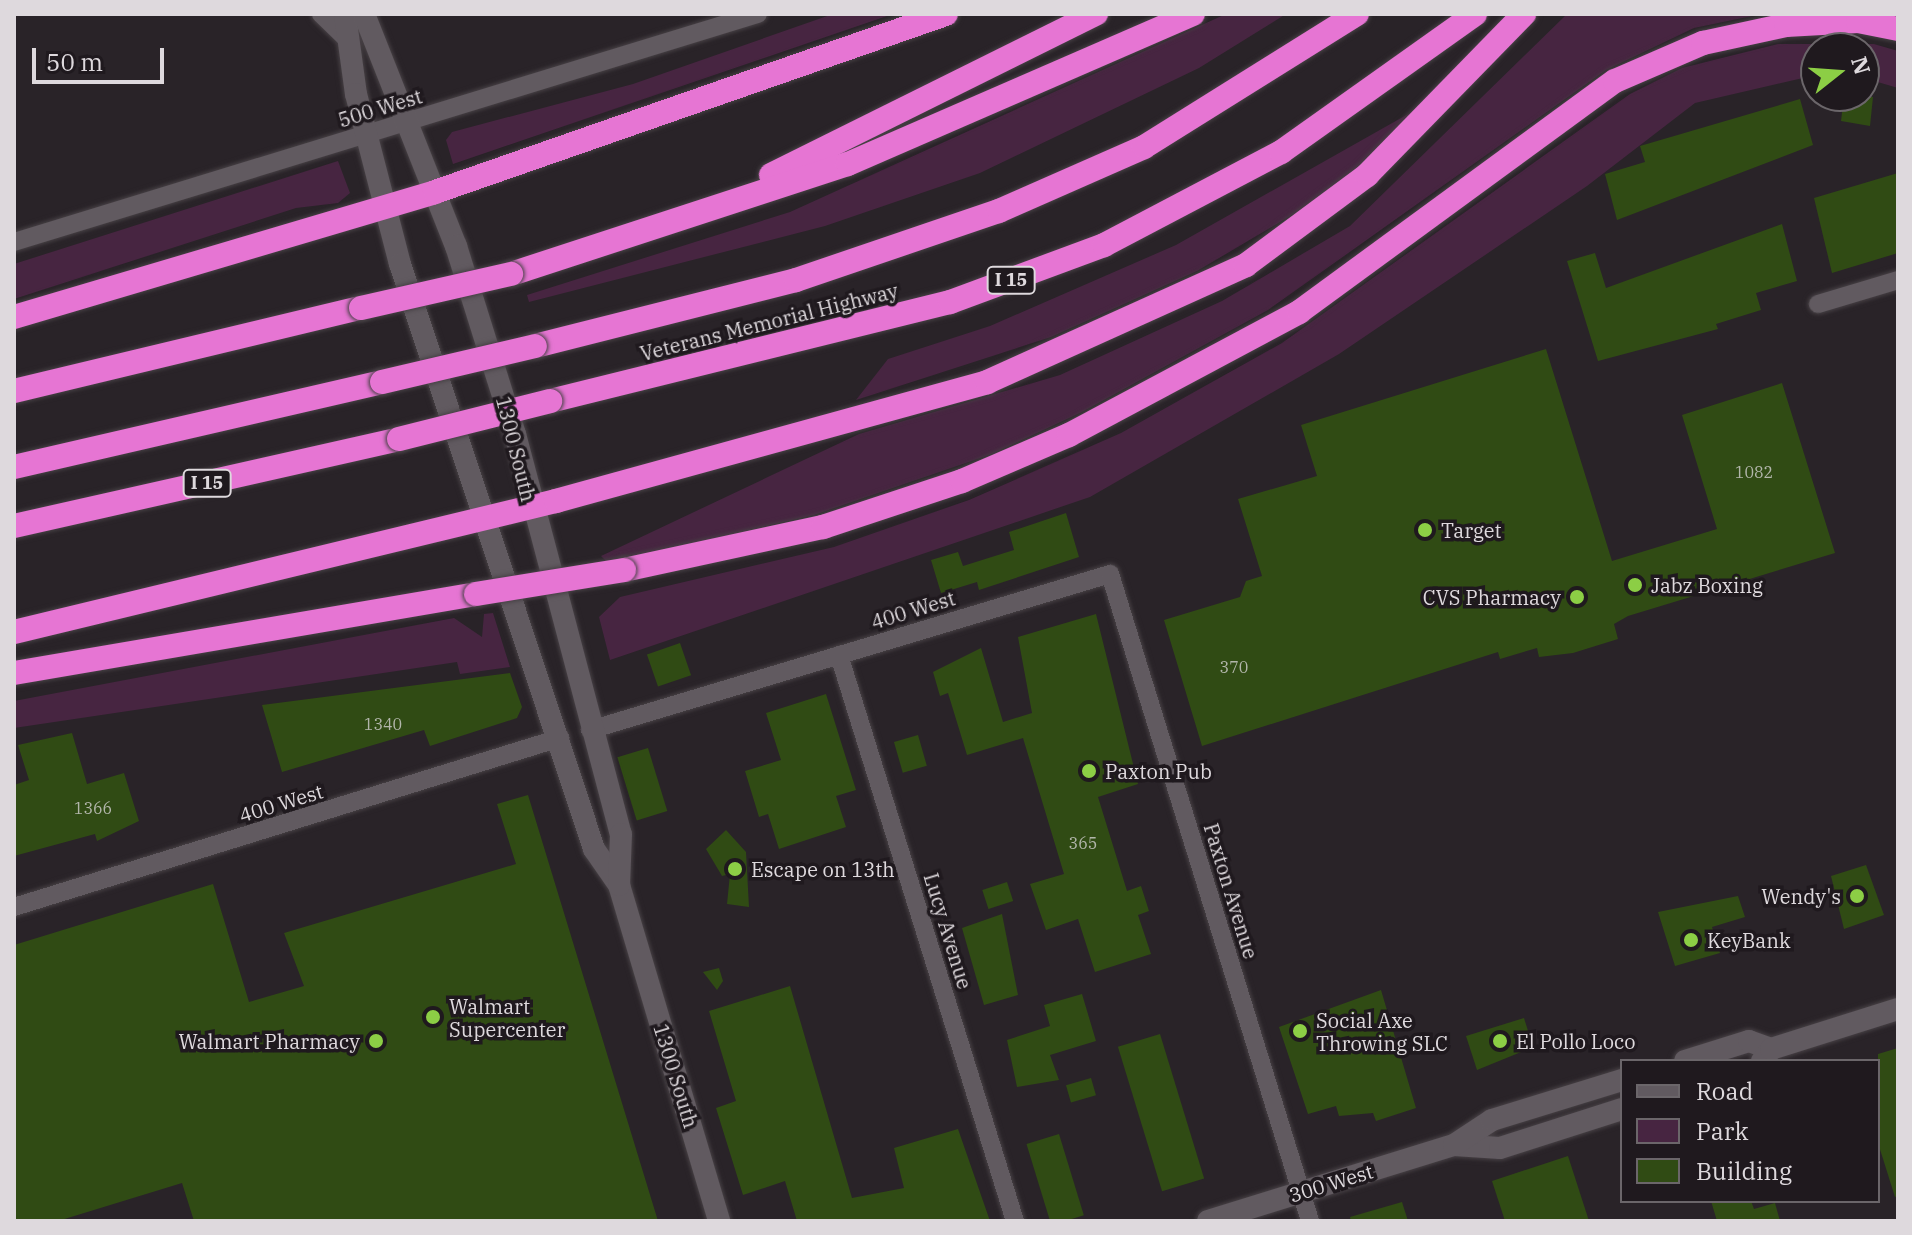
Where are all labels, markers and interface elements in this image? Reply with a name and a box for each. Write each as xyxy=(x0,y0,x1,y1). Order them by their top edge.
scale bar xyxy=(36,32,168,82)
north arrow xyxy=(1800,32,1880,112)
text: 50 m xyxy=(46,46,103,78)
text: N xyxy=(1845,53,1878,78)
street label: 500 West xyxy=(335,84,425,132)
road number: I 15 xyxy=(985,266,1037,294)
street label: Veterans Memorial Highway xyxy=(638,278,900,366)
street label: 1300 South xyxy=(491,394,541,504)
house number: 1082 xyxy=(1735,462,1773,482)
road number: I 15 xyxy=(181,469,233,497)
place label: Target xyxy=(1441,518,1502,542)
marker: Target xyxy=(1416,521,1434,539)
place label: Jabz Boxing xyxy=(1651,573,1763,597)
marker: Jabz Boxing xyxy=(1626,576,1644,594)
place label: CVS Pharmacy xyxy=(1423,585,1561,609)
street label: 400 West xyxy=(868,586,958,634)
marker: CVS Pharmacy xyxy=(1568,588,1586,606)
house number: 370 xyxy=(1220,657,1248,677)
house number: 1340 xyxy=(364,714,402,734)
place label: Paxton Pub xyxy=(1105,759,1212,783)
marker: Paxton Pub xyxy=(1080,762,1098,780)
street label: 400 West xyxy=(236,779,326,827)
house number: 1366 xyxy=(74,798,112,818)
street label: Paxton Avenue xyxy=(1199,820,1263,962)
house number: 365 xyxy=(1069,833,1097,853)
place label: Escape on 13th xyxy=(751,857,895,881)
marker: Escape on 13th xyxy=(726,860,744,878)
street label: Lucy Avenue xyxy=(919,870,977,992)
place label: Wendy's xyxy=(1761,884,1841,908)
marker: Wendy's xyxy=(1848,887,1866,905)
place label: KeyBank xyxy=(1707,928,1791,952)
marker: KeyBank xyxy=(1682,931,1700,949)
place label: Walmart Supercenter xyxy=(449,994,565,1041)
marker: Walmart Supercenter xyxy=(424,1008,442,1026)
place label: Social Axe Throwing SLC xyxy=(1316,1008,1448,1055)
street label: 1300 South xyxy=(649,1021,703,1131)
marker: Social Axe Throwing SLC xyxy=(1291,1022,1309,1040)
place label: Walmart Pharmacy xyxy=(178,1029,360,1053)
place label: El Pollo Loco xyxy=(1516,1029,1636,1053)
marker: Walmart Pharmacy xyxy=(367,1032,385,1050)
marker: El Pollo Loco xyxy=(1491,1032,1509,1050)
legend xyxy=(1620,1059,1880,1203)
text: Road xyxy=(1696,1075,1753,1107)
text: Park xyxy=(1696,1115,1748,1147)
text: Building xyxy=(1696,1155,1792,1187)
street label: 300 West xyxy=(1286,1159,1376,1207)

